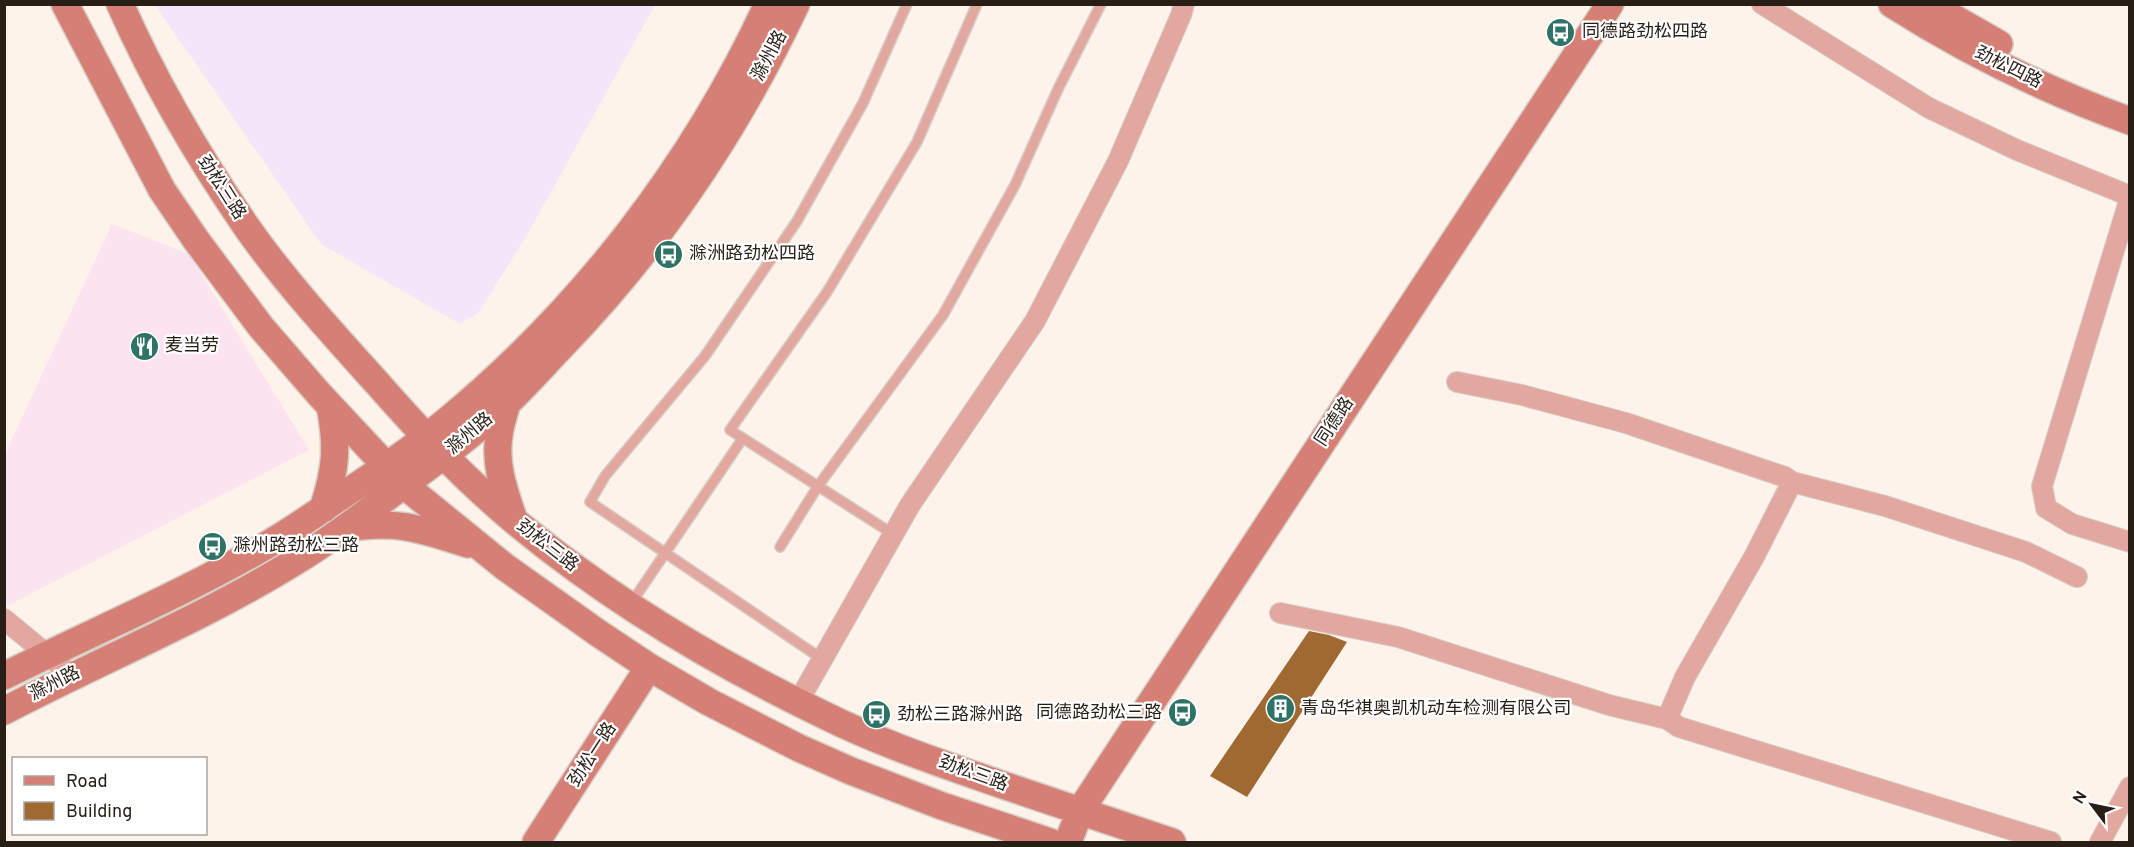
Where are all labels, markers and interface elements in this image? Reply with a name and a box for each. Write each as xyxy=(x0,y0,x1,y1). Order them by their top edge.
bus stop icon: 同德路劲松四路 xyxy=(1545,16,1577,48)
place label: 同德路劲松四路 xyxy=(1582,21,1708,44)
street label: 滁州路 xyxy=(747,27,793,85)
street label: 劲松四路 xyxy=(1971,42,2045,94)
street label: 劲松三路 xyxy=(192,152,250,224)
bus stop icon: 滁洲路劲松四路 xyxy=(652,238,684,270)
place label: 滁洲路劲松四路 xyxy=(689,243,815,266)
restaurant icon: 麦当劳 xyxy=(128,330,160,362)
place label: 麦当劳 xyxy=(165,335,219,358)
street label: 同德路 xyxy=(1311,393,1359,451)
street label: 滁州路 xyxy=(442,408,498,460)
street label: 劲松三路 xyxy=(512,515,582,577)
bus stop icon: 滁州路劲松三路 xyxy=(196,530,228,562)
place label: 滁州路劲松三路 xyxy=(233,535,359,558)
street label: 滁州路 xyxy=(26,661,84,707)
building icon: 青岛华祺奥凯机动车检测有限公司 xyxy=(1264,693,1296,725)
bus stop icon: 同德路劲松三路 xyxy=(1167,697,1199,729)
place label: 青岛华祺奥凯机动车检测有限公司 xyxy=(1301,698,1571,721)
bus stop icon: 劲松三路滁州路 xyxy=(860,699,892,731)
place label: 同德路劲松三路 xyxy=(1036,702,1162,725)
place label: 劲松三路滁州路 xyxy=(897,704,1023,727)
street label: 劲松一路 xyxy=(564,719,622,791)
street label: 劲松三路 xyxy=(935,751,1011,797)
legend xyxy=(12,757,207,835)
text: Road xyxy=(66,771,108,794)
north arrow xyxy=(2062,775,2122,835)
text: N xyxy=(2069,788,2093,808)
text: Building xyxy=(66,801,132,824)

